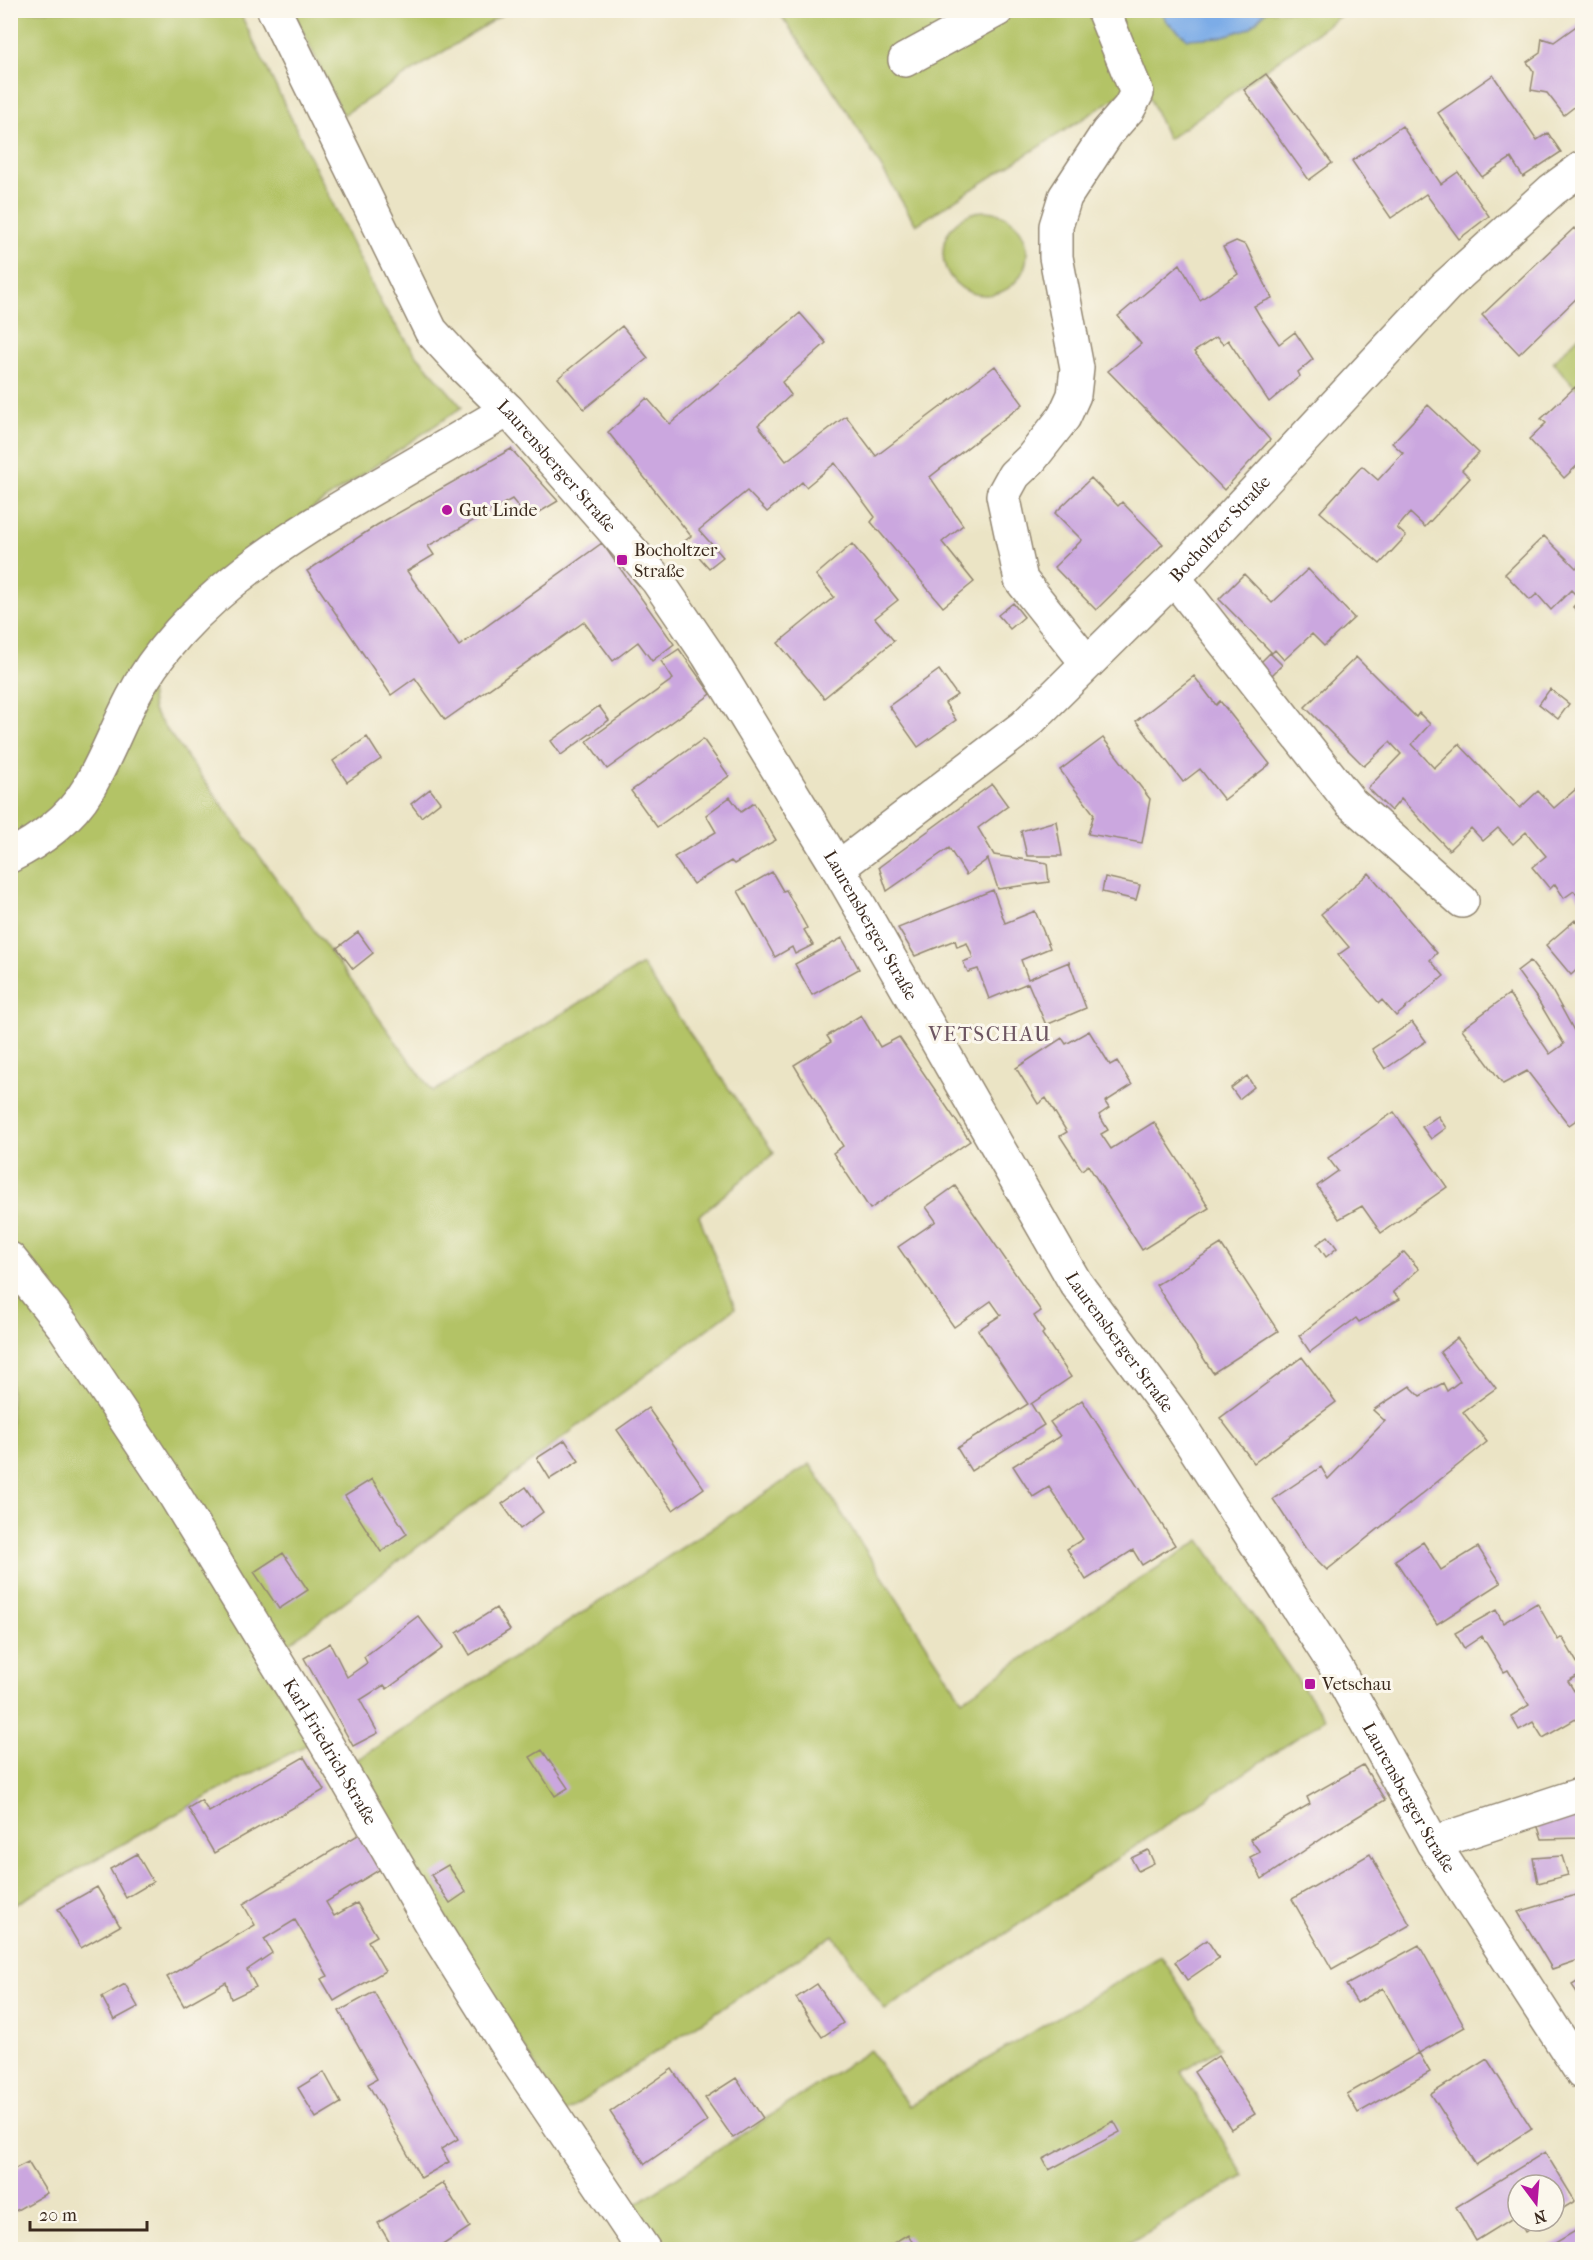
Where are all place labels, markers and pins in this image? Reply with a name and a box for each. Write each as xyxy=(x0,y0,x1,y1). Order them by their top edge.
place label: Gut Linde xyxy=(459,500,537,521)
marker: Gut Linde xyxy=(440,503,454,517)
place label: Bocholtzer Straße xyxy=(634,540,718,582)
marker: Bocholtzer Straße xyxy=(615,553,629,567)
place label: Vetschau xyxy=(1321,1674,1391,1695)
marker: Vetschau xyxy=(1303,1677,1317,1691)

